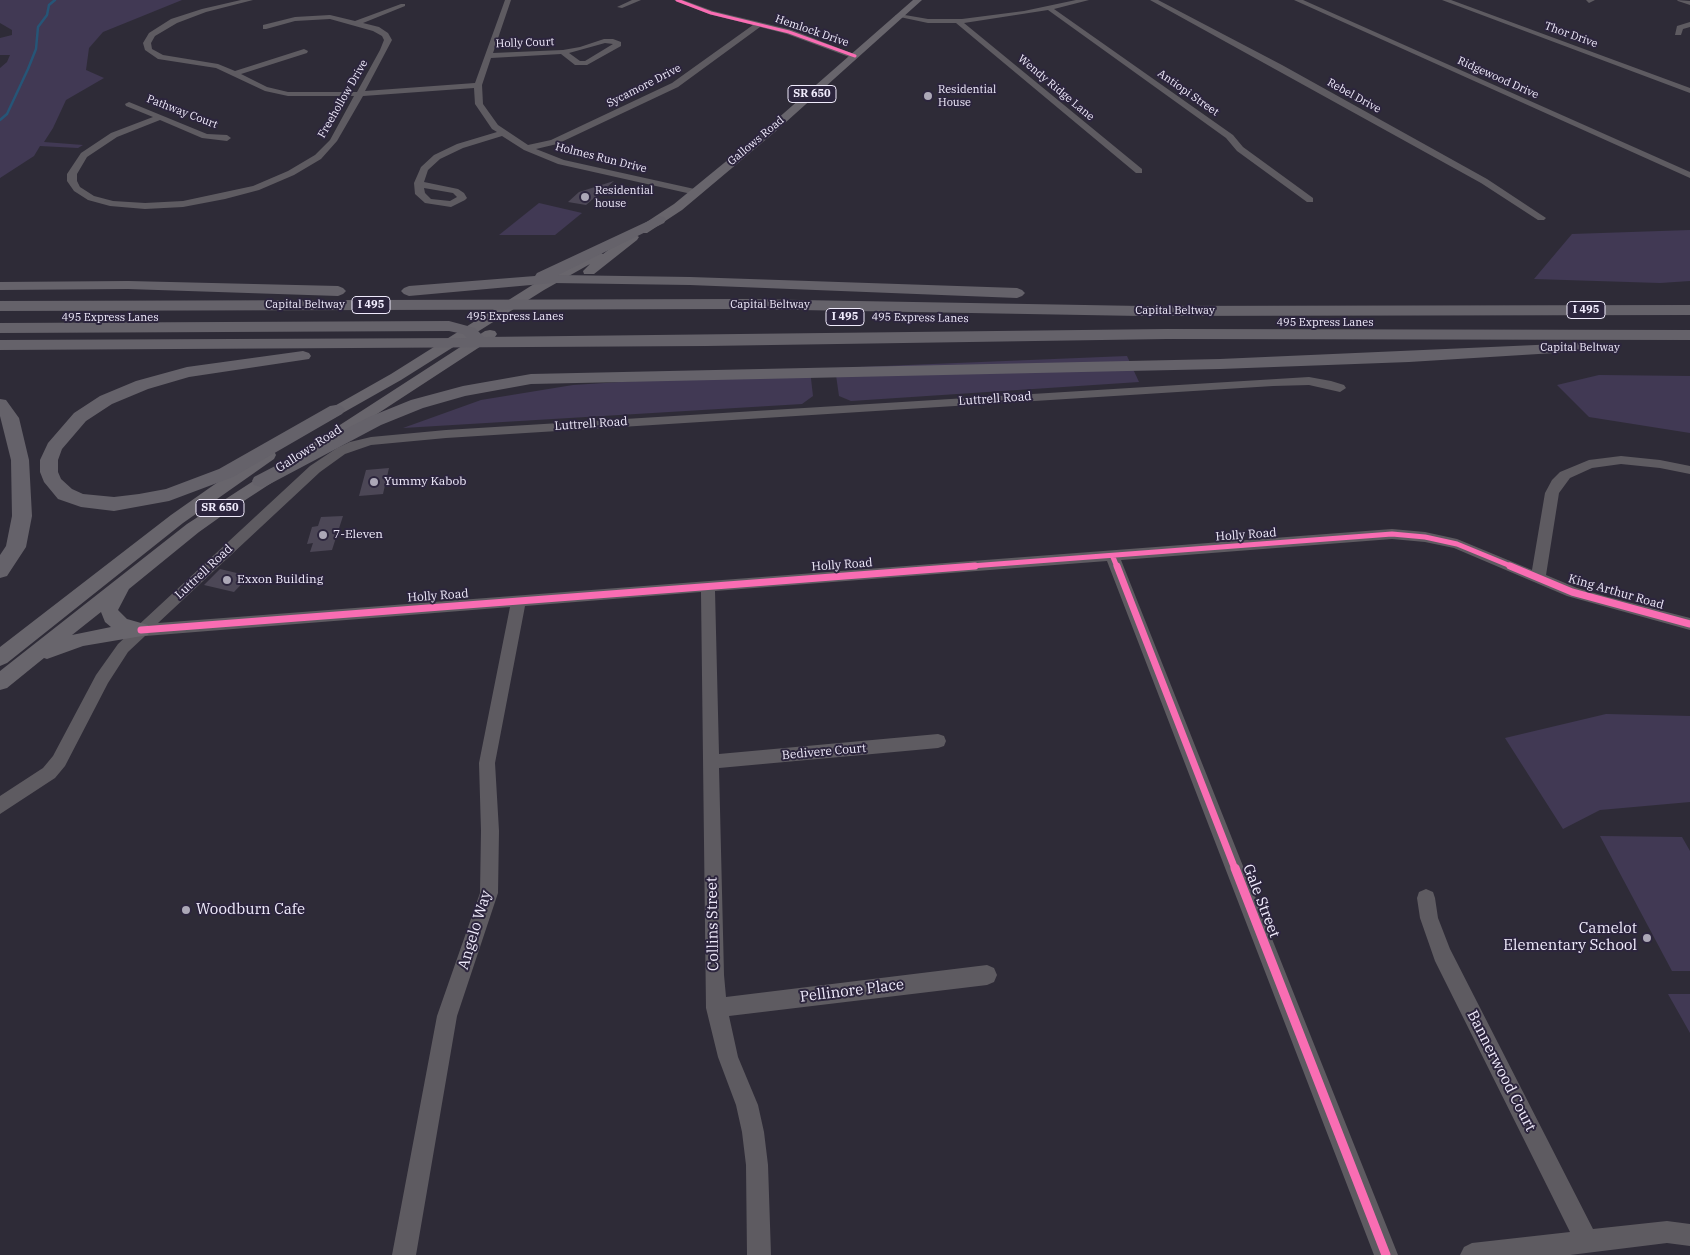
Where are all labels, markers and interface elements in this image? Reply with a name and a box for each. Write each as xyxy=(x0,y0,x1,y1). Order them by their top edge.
street label: Hemlock Drive xyxy=(773,12,851,50)
street label: Thor Drive xyxy=(1543,19,1599,51)
street label: Holly Court xyxy=(495,35,555,51)
street label: Wendy Ridge Lane xyxy=(1015,52,1097,124)
street label: Ridgewood Drive xyxy=(1455,54,1541,102)
street label: Freehollow Drive xyxy=(315,58,371,140)
street label: Sycamore Drive xyxy=(605,62,683,110)
street label: Antiopi Street xyxy=(1155,67,1221,119)
street label: Rebel Drive xyxy=(1325,76,1383,116)
place label: Residential House xyxy=(938,83,996,109)
road number: SR 650 xyxy=(788,86,836,102)
marker: Residential House xyxy=(922,90,934,102)
street label: Pathway Court xyxy=(145,92,219,132)
street label: Gallows Road xyxy=(725,114,787,168)
street label: Holmes Run Drive xyxy=(554,140,648,176)
place label: Residential house xyxy=(595,184,653,210)
marker: Residential house xyxy=(579,191,591,203)
road number: I 495 xyxy=(352,296,390,314)
street label: Capital Beltway xyxy=(265,298,345,312)
street label: Capital Beltway xyxy=(730,298,810,312)
road number: I 495 xyxy=(1567,302,1605,318)
street label: Capital Beltway xyxy=(1135,304,1215,318)
road number: I 495 xyxy=(826,308,864,326)
street label: 495 Express Lanes xyxy=(466,310,564,324)
street label: 495 Express Lanes xyxy=(61,311,159,325)
street label: 495 Express Lanes xyxy=(871,311,969,325)
street label: 495 Express Lanes xyxy=(1276,316,1374,330)
street label: Capital Beltway xyxy=(1540,341,1620,355)
street label: Luttrell Road xyxy=(958,389,1032,409)
street label: Luttrell Road xyxy=(554,414,628,434)
street label: Gallows Road xyxy=(273,422,345,476)
place label: Yummy Kabob xyxy=(384,475,466,489)
marker: Yummy Kabob xyxy=(368,476,380,488)
road number: SR 650 xyxy=(196,499,244,516)
street label: Holly Road xyxy=(1215,526,1277,544)
place label: 7-Eleven xyxy=(333,528,383,542)
marker: 7-Eleven xyxy=(317,529,329,541)
street label: Luttrell Road xyxy=(172,542,236,602)
street label: Holly Road xyxy=(811,556,873,574)
street label: King Arthur Road xyxy=(1567,571,1665,613)
place label: Exxon Building xyxy=(237,573,323,587)
marker: Exxon Building xyxy=(221,574,233,586)
street label: Holly Road xyxy=(407,587,469,605)
street label: Bedivere Court xyxy=(781,741,867,763)
street label: Gale Street xyxy=(1239,862,1283,940)
street label: Collins Street xyxy=(703,877,723,971)
street label: Angelo Way xyxy=(454,888,496,972)
place label: Woodburn Cafe xyxy=(196,901,305,919)
marker: Woodburn Cafe xyxy=(180,904,192,916)
place label: Camelot Elementary School xyxy=(1503,920,1637,955)
marker: Camelot Elementary School xyxy=(1641,932,1653,944)
street label: Pellinore Place xyxy=(799,976,905,1006)
street label: Bannerwood Court xyxy=(1463,1008,1539,1134)

